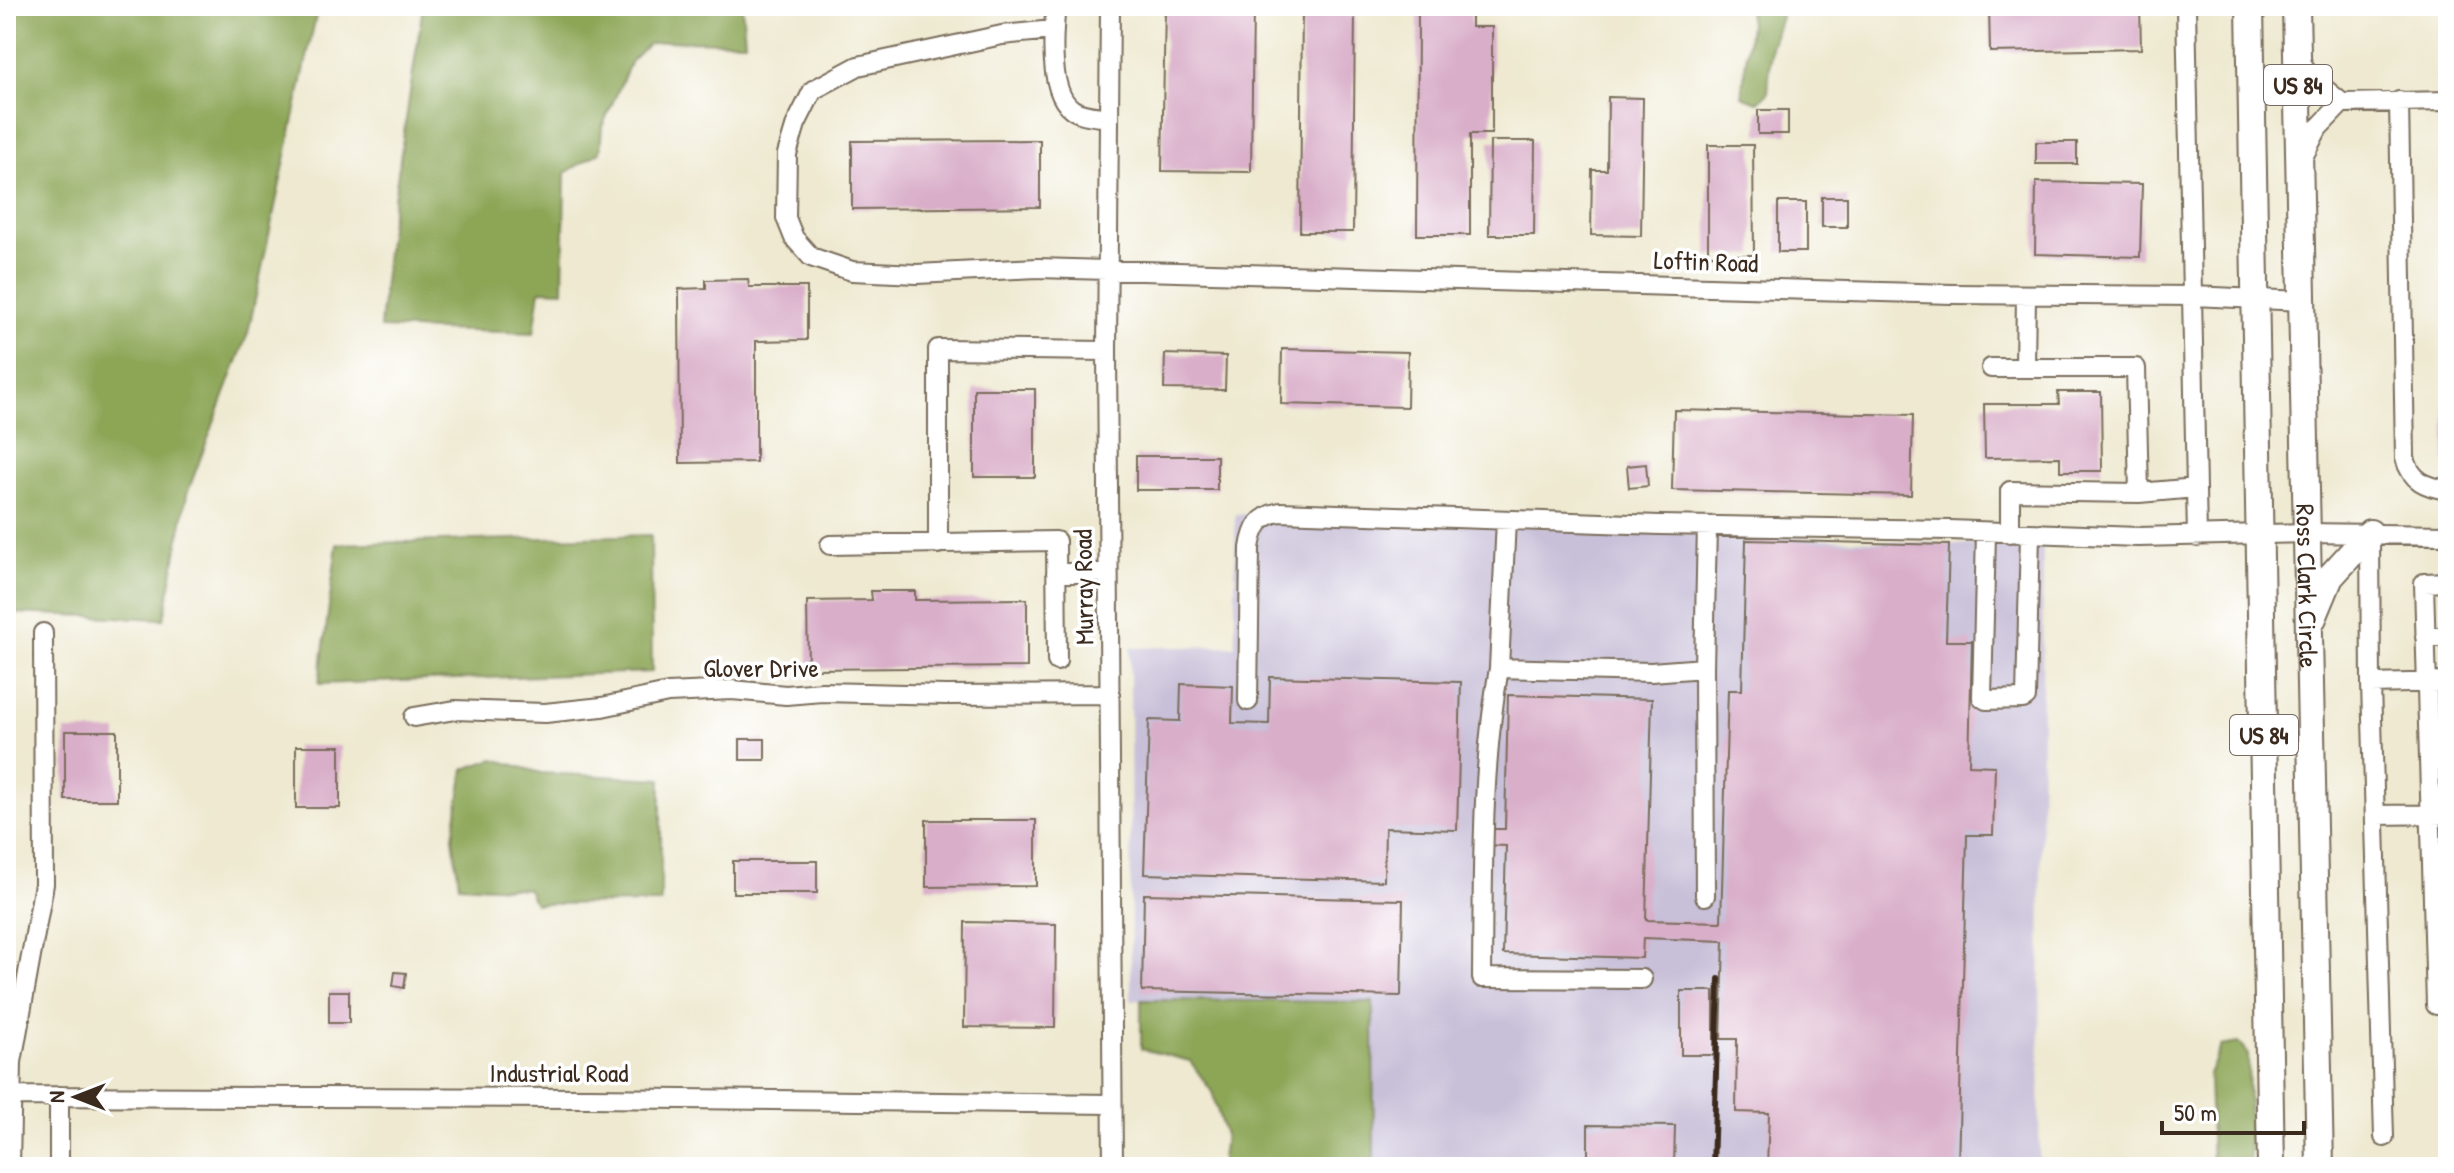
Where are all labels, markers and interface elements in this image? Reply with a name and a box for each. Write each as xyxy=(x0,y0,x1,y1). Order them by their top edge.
road number: US 84 xyxy=(2264,65,2332,105)
street label: Loftin Road xyxy=(1653,242,1759,280)
street label: Ross Clark Circle xyxy=(2289,504,2327,668)
street label: Murray Road xyxy=(1064,529,1102,645)
street label: Glover Drive xyxy=(703,650,819,685)
road number: US 84 xyxy=(2230,715,2298,755)
street label: Industrial Road xyxy=(490,1055,628,1090)
north arrow xyxy=(36,1057,116,1137)
scale bar xyxy=(2162,1085,2304,1135)
text: N xyxy=(41,1091,71,1103)
text: 50 m xyxy=(2174,1096,2217,1128)

